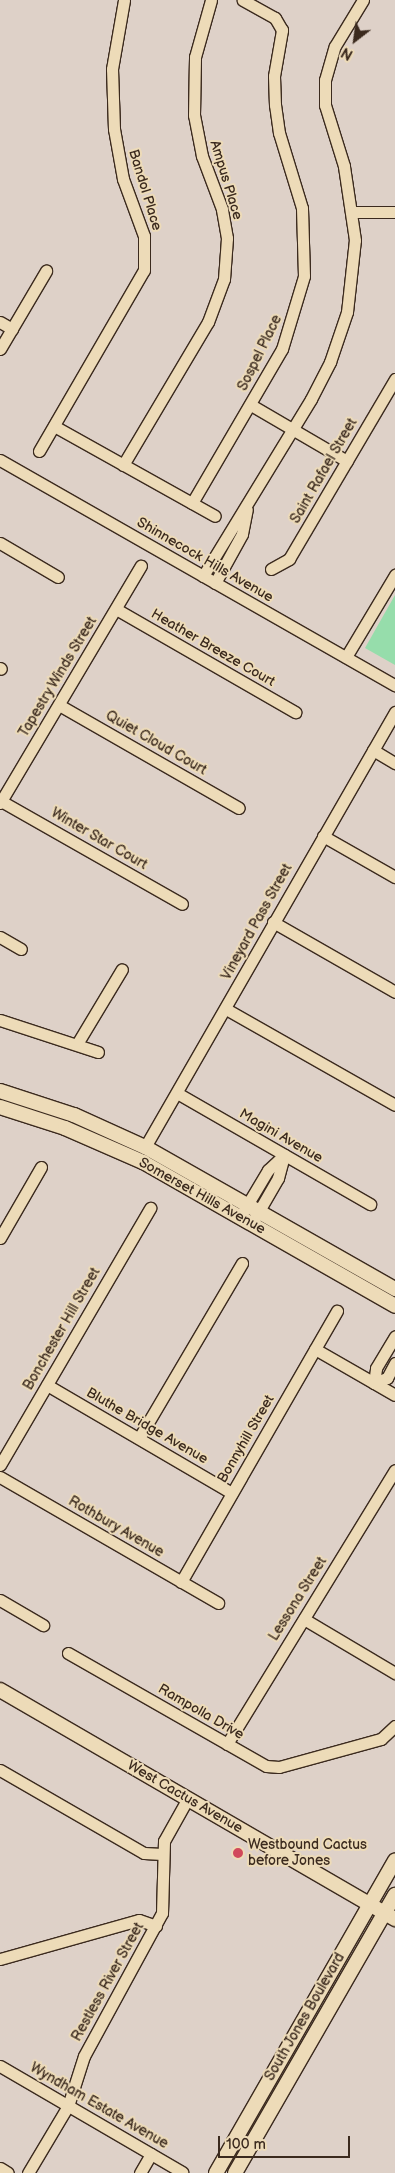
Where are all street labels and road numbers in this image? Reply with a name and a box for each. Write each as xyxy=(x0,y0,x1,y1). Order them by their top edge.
street label: Ampus Place xyxy=(206,138,246,222)
street label: Bandol Place xyxy=(125,147,165,233)
street label: Sospel Place xyxy=(234,312,286,394)
street label: Saint Rafael Street xyxy=(287,415,361,527)
street label: Shinnecock Hills Avenue xyxy=(134,514,276,606)
street label: Heather Breeze Court xyxy=(148,606,278,690)
street label: Tapestry Winds Street xyxy=(15,613,101,741)
street label: Quiet Cloud Court xyxy=(103,707,209,779)
street label: Winter Star Court xyxy=(48,805,150,873)
street label: Vineyard Pass Street xyxy=(218,861,296,983)
street label: Magini Avenue xyxy=(236,1105,326,1167)
street label: Somerset Hills Avenue xyxy=(136,1154,268,1238)
street label: Bonchester Hill Street xyxy=(20,1265,104,1393)
street label: Bluthe Bridge Avenue xyxy=(83,1384,211,1468)
street label: Bonnyhill Street xyxy=(214,1392,278,1486)
street label: Rothbury Avenue xyxy=(65,1493,167,1561)
street label: Lessona Street xyxy=(265,1554,331,1644)
street label: Rampolla Drive xyxy=(155,1681,247,1743)
street label: West Cactus Avenue xyxy=(124,1757,246,1837)
street label: Restless River Street xyxy=(68,1920,148,2044)
street label: South Jones Boulevard xyxy=(261,1950,349,2084)
street label: Wyndham Estate Avenue xyxy=(27,2060,171,2152)

